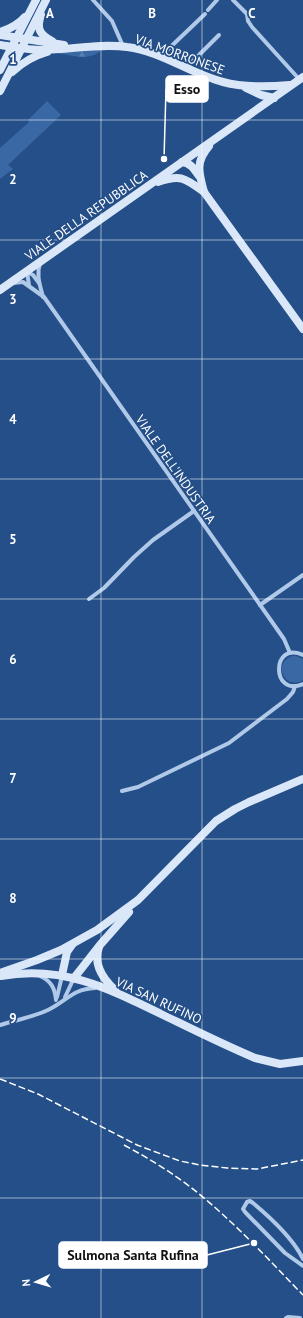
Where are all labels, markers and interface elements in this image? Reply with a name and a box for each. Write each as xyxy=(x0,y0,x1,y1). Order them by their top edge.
text: A xyxy=(46,5,54,22)
text: B xyxy=(148,5,156,22)
text: C xyxy=(248,5,256,22)
street label: VIA MORRONESE xyxy=(132,30,227,79)
text: 1 xyxy=(9,51,17,68)
callout: Esso xyxy=(166,76,208,102)
text: Esso xyxy=(174,80,201,98)
street label: VIALE DELLA REPUBBLICA xyxy=(21,166,151,265)
text: 2 xyxy=(9,171,17,188)
text: 3 xyxy=(9,291,17,308)
text: 4 xyxy=(9,411,17,428)
street label: VIALE DELL'INDUSTRIA xyxy=(131,411,220,527)
text: 5 xyxy=(9,531,17,548)
text: 6 xyxy=(9,651,17,668)
text: 7 xyxy=(9,770,17,787)
text: 8 xyxy=(9,890,17,907)
street label: VIA SAN RUFINO xyxy=(112,973,205,1028)
text: 9 xyxy=(9,1010,17,1027)
callout: Sulmona Santa Rufina xyxy=(59,1242,207,1268)
text: Sulmona Santa Rufina xyxy=(67,1246,199,1264)
north arrow xyxy=(16,1262,56,1302)
text: N xyxy=(19,1279,33,1287)

